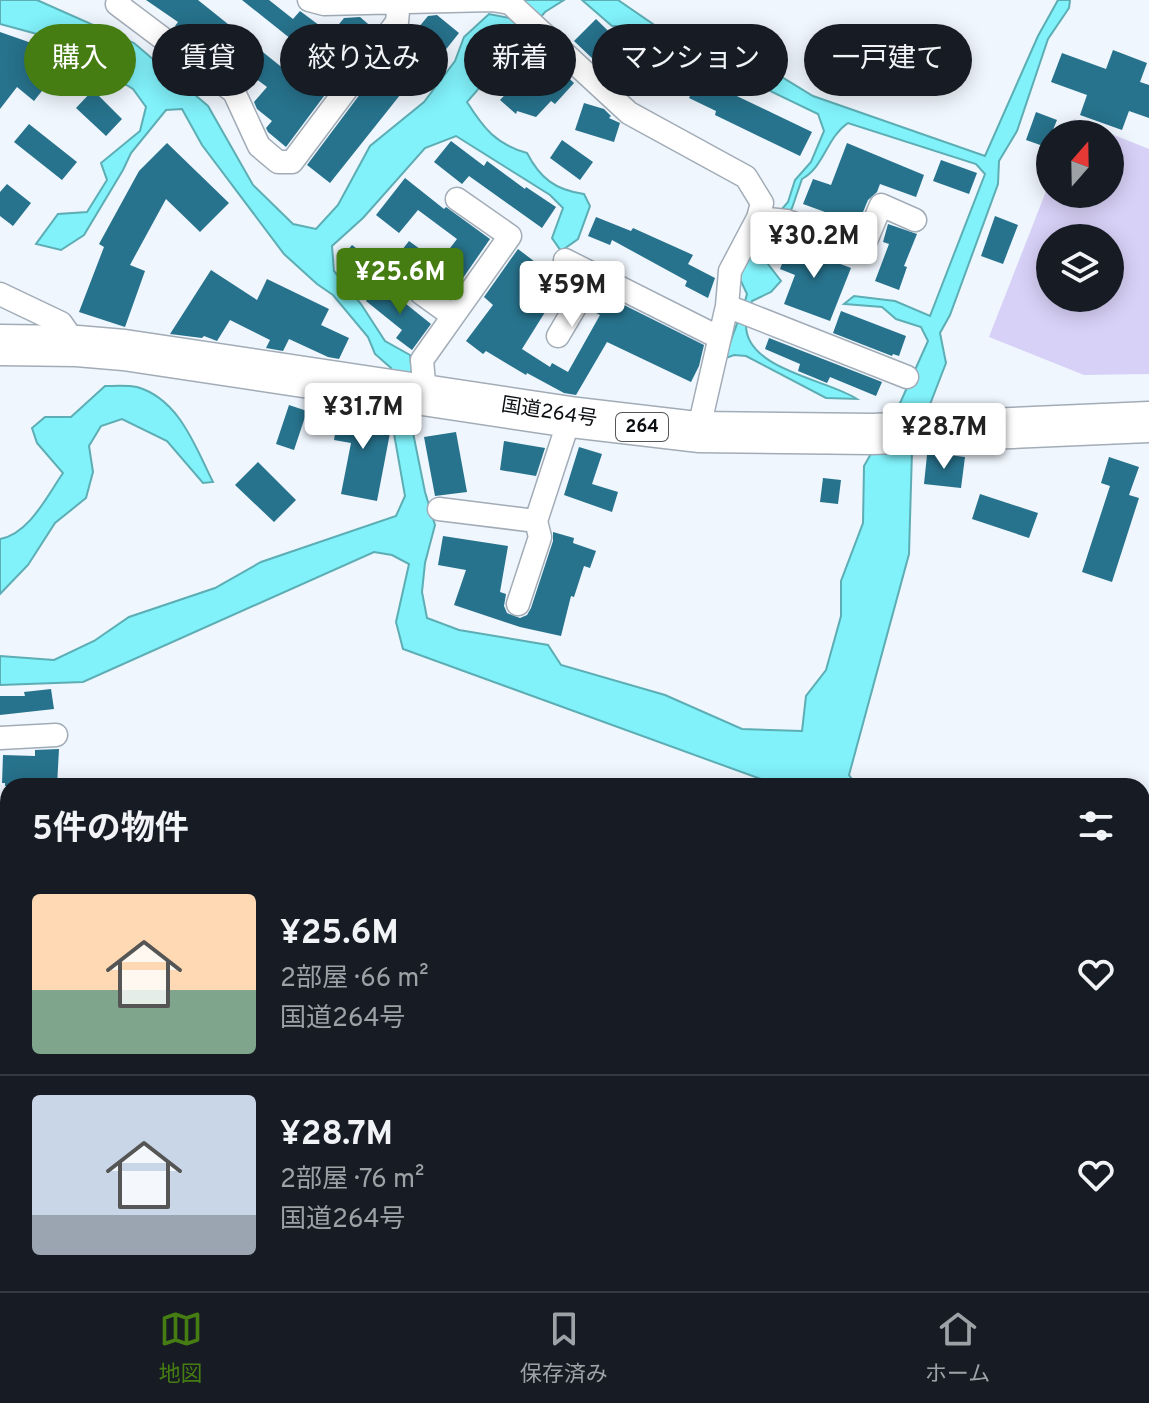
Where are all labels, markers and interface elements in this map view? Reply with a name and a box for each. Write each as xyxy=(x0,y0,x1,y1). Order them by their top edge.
chip: 購入 xyxy=(24,24,136,96)
chip: 賃貸 xyxy=(152,24,264,96)
chip: 絞り込み xyxy=(280,24,448,96)
chip: 新着 xyxy=(464,24,576,96)
chip: マンション xyxy=(592,24,788,96)
chip: 一戸建て xyxy=(804,24,972,96)
north arrow xyxy=(1036,120,1124,208)
map controls xyxy=(1036,120,1124,312)
pin: ¥30.2M xyxy=(749,212,879,280)
text: ¥30.2M xyxy=(768,221,860,254)
button: layers xyxy=(1036,224,1124,312)
pin: ¥25.6M xyxy=(335,248,465,316)
text: ¥25.6M xyxy=(355,257,445,290)
pin: ¥59M xyxy=(525,261,619,329)
text: ¥59M xyxy=(538,270,606,303)
pin: ¥31.7M xyxy=(298,383,428,451)
text: ¥31.7M xyxy=(323,392,403,425)
street label: 国道264号 xyxy=(499,393,599,433)
pin: ¥28.7M xyxy=(879,403,1009,471)
text: ¥28.7M xyxy=(901,412,987,445)
road number: 264 xyxy=(616,413,668,441)
icon: filters xyxy=(1074,804,1118,848)
text: 5件の物件 xyxy=(32,809,189,852)
text: ¥25.6M xyxy=(280,913,399,956)
icon: home xyxy=(96,926,192,1022)
icon: heart xyxy=(1074,952,1118,996)
text: 2部屋 · 66 m² xyxy=(280,963,429,996)
text: 国道264号 xyxy=(280,1003,406,1036)
text: ¥28.7M xyxy=(280,1114,393,1157)
icon: home xyxy=(96,1127,192,1223)
icon: heart xyxy=(1074,1153,1118,1197)
text: 2部屋 · 76 m² xyxy=(280,1164,424,1197)
text: 国道264号 xyxy=(280,1204,406,1237)
tab: 地図 xyxy=(159,1307,203,1389)
tab: 保存済み xyxy=(520,1307,608,1389)
tab: ホーム xyxy=(925,1307,990,1389)

